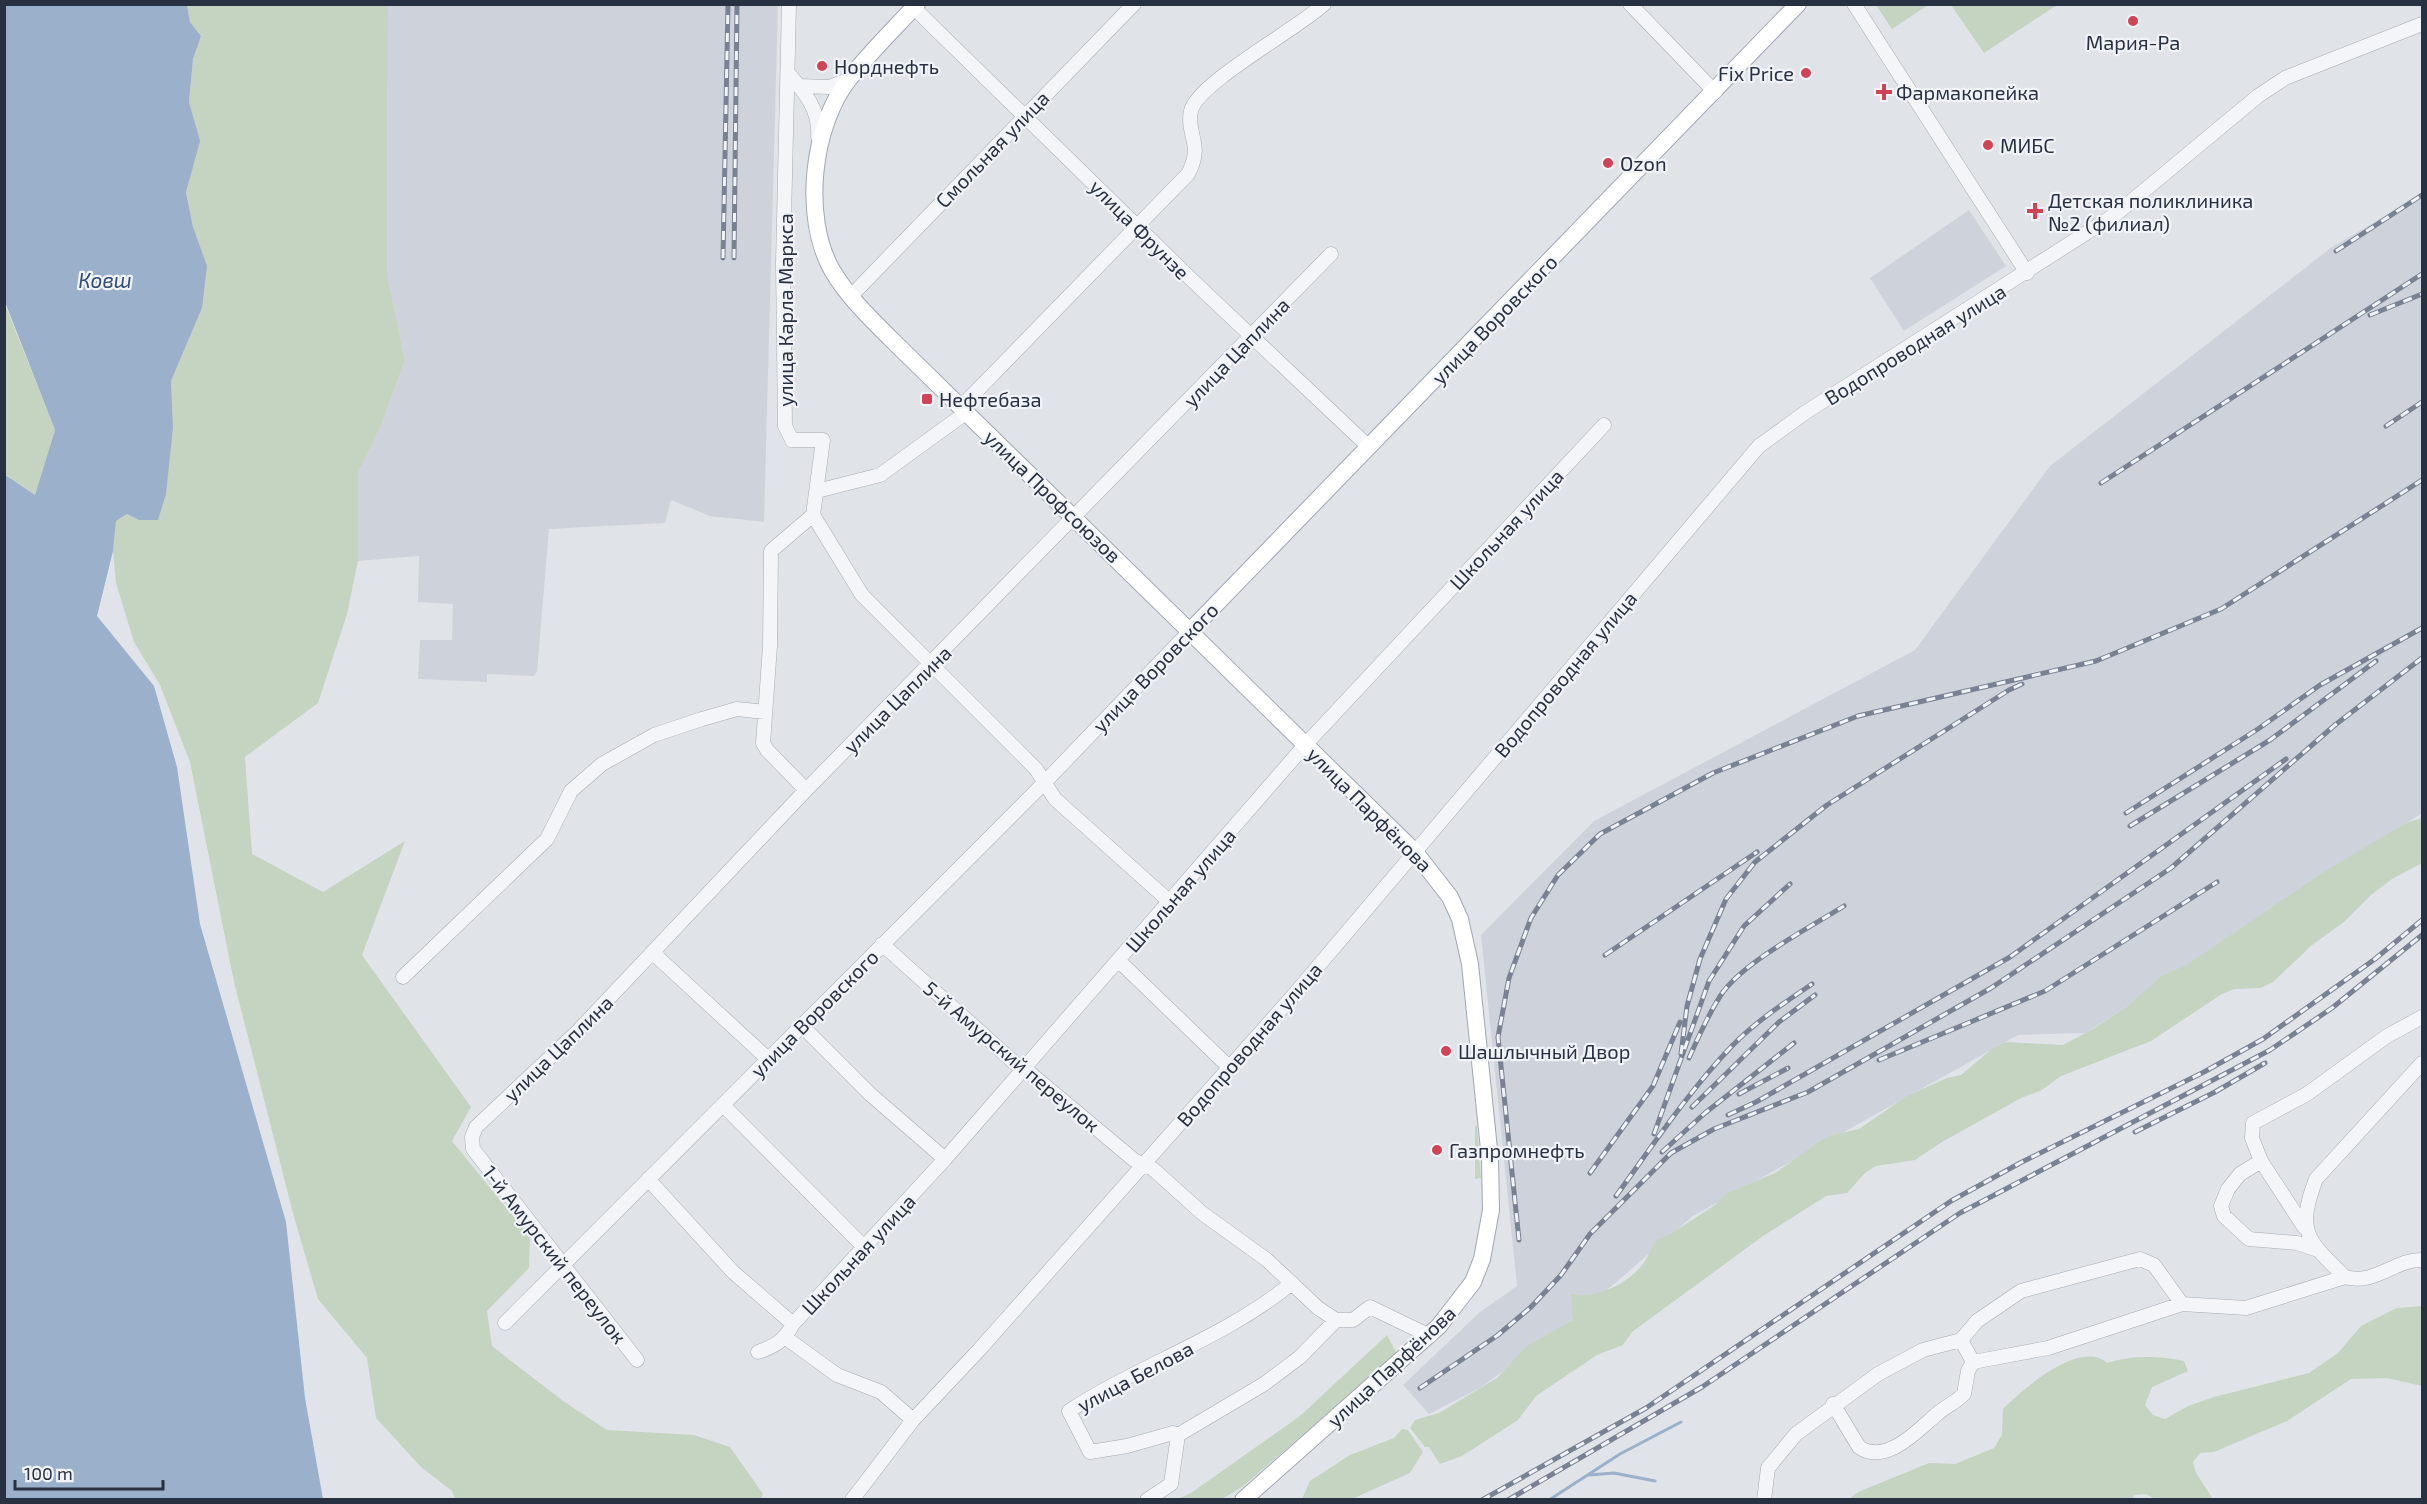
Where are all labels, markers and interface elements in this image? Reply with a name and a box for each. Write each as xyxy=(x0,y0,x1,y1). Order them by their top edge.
marker: Мария-Ра xyxy=(2126,14,2140,28)
place label: Мария-Ра xyxy=(2086,30,2180,54)
place label: Норднефть xyxy=(834,54,939,78)
marker: Норднефть xyxy=(815,59,829,73)
place label: Fix Price xyxy=(1718,61,1794,85)
marker: Fix Price xyxy=(1799,66,1813,80)
place label: Фармакопейка xyxy=(1896,80,2039,104)
marker: Фармакопейка xyxy=(1877,85,1891,99)
street label: Смольная улица xyxy=(930,86,1054,213)
place label: МИБС xyxy=(2000,133,2055,157)
marker: МИБС xyxy=(1981,138,1995,152)
place label: Ozon xyxy=(1620,151,1667,175)
marker: Ozon xyxy=(1601,156,1615,170)
street label: улица Фрунзе xyxy=(1084,174,1195,285)
place label: Детская поликлиника №2 (филиал) xyxy=(2048,188,2253,235)
marker: Детская поликлиника №2 (филиал) xyxy=(2026,202,2044,220)
street label: улица Карла Маркса xyxy=(773,213,798,407)
street label: улица Воровского xyxy=(1426,249,1563,389)
water label: Ковш xyxy=(78,267,132,292)
street label: Водопроводная улица xyxy=(1820,278,2011,410)
street label: улица Цаплина xyxy=(1178,292,1295,412)
place label: Нефтебаза xyxy=(939,387,1041,411)
marker: Нефтебаза xyxy=(920,392,934,406)
street label: улица Профсоюзов xyxy=(979,425,1126,568)
street label: Школьная улица xyxy=(1444,464,1569,595)
street label: Водопроводная улица xyxy=(1489,586,1642,762)
street label: улица Воровского xyxy=(1087,597,1224,737)
street label: улица Цаплина xyxy=(838,640,957,759)
street label: улица Парфёнова xyxy=(1302,742,1437,877)
street label: Школьная улица xyxy=(1120,823,1241,957)
street label: улица Воровского xyxy=(745,944,884,1083)
street label: Водопроводная улица xyxy=(1171,957,1327,1131)
street label: 5-й Амурский переулок xyxy=(919,975,1105,1138)
street label: улица Цаплина xyxy=(498,990,618,1107)
place label: Шашлычный Двор xyxy=(1458,1039,1630,1063)
marker: Шашлычный Двор xyxy=(1439,1044,1453,1058)
place label: Газпромнефть xyxy=(1449,1138,1585,1162)
marker: Газпромнефть xyxy=(1430,1143,1444,1157)
street label: 1-й Амурский переулок xyxy=(477,1160,632,1349)
street label: Школьная улица xyxy=(796,1189,921,1320)
street label: улица Парфёнова xyxy=(1322,1300,1461,1432)
street label: улица Белова xyxy=(1073,1335,1198,1417)
scale bar xyxy=(15,1453,164,1491)
text: 100 m xyxy=(24,1462,73,1484)

